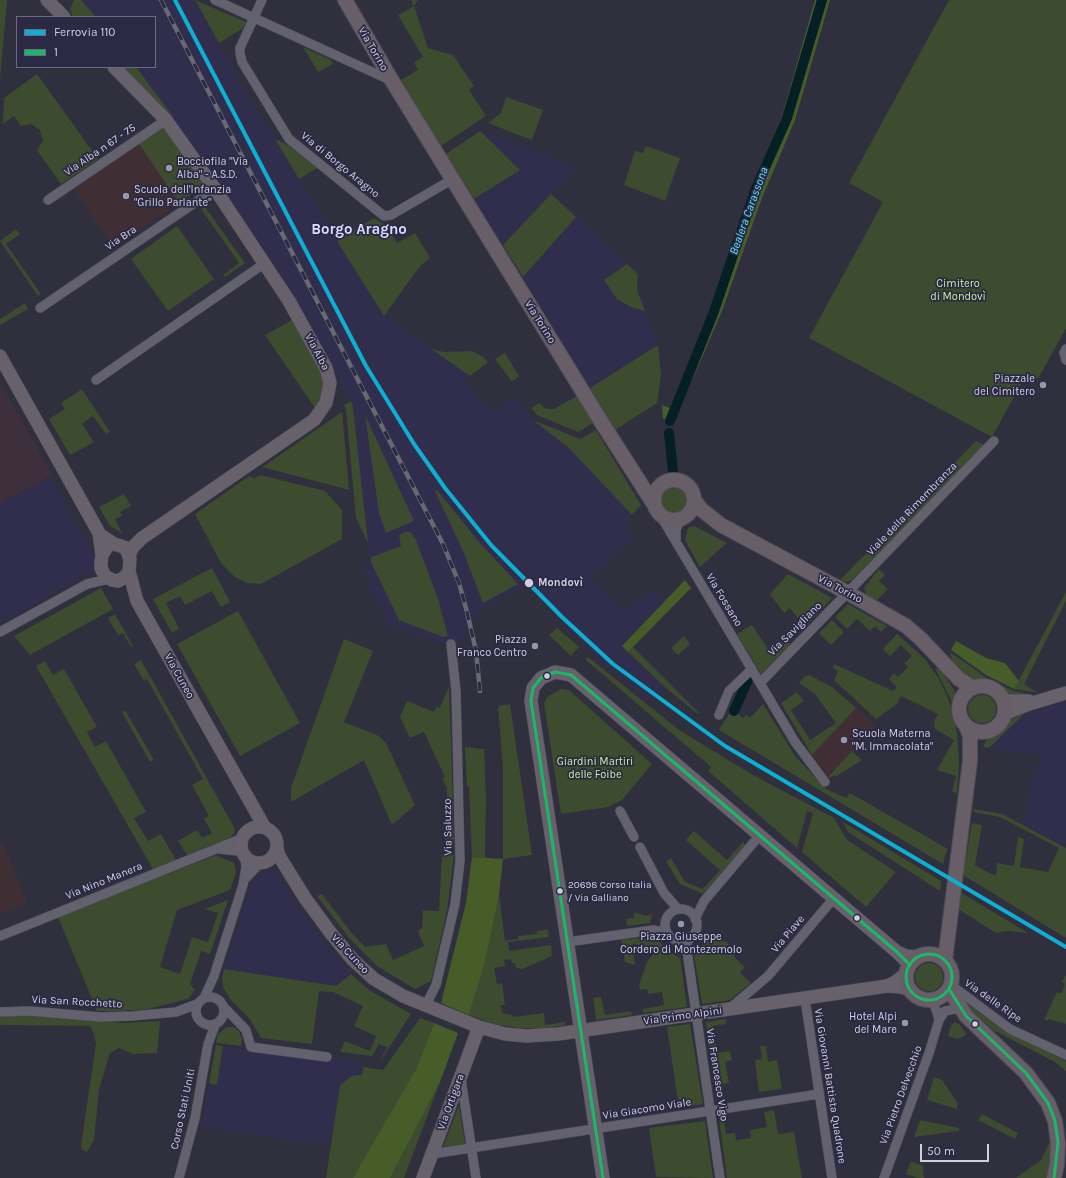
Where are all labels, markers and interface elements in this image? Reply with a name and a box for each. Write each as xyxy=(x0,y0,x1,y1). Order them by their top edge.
legend xyxy=(16,16,156,68)
text: Ferrovia 110 xyxy=(54,25,115,39)
street label: Via Torino xyxy=(355,25,391,73)
text: 1 xyxy=(54,45,58,59)
street label: Via Alba n 67 - 75 xyxy=(62,121,138,179)
street label: Via di Borgo Aragno xyxy=(298,129,382,201)
place label: Bocciofila "Via Alba" - A.S.D. xyxy=(177,155,248,181)
marker: Bocciofila "Via Alba" - A.S.D. xyxy=(164,163,174,173)
water label: Bealera Carassona xyxy=(726,165,772,257)
place label: Scuola dell'Infanzia "Grillo Parlante" xyxy=(134,183,231,209)
marker: Scuola dell'Infanzia "Grillo Parlante" xyxy=(121,191,131,201)
district label: Borgo Aragno xyxy=(311,221,407,239)
street label: Via Bra xyxy=(103,223,139,253)
park label: Cimitero di Mondovì xyxy=(930,277,986,303)
street label: Via Torino xyxy=(522,298,558,346)
street label: Via Alba xyxy=(302,331,332,373)
place label: Piazzale del Cimitero xyxy=(974,372,1035,398)
marker: Piazzale del Cimitero xyxy=(1038,380,1048,390)
street label: Viale della Rimembranza xyxy=(864,460,960,558)
street label: Via Fossano xyxy=(703,571,745,629)
street label: Via Torino xyxy=(815,572,865,606)
place label: Mondovì xyxy=(538,576,583,590)
marker: Mondovì xyxy=(523,577,535,589)
street label: Via Savigliano xyxy=(765,599,825,659)
place label: Piazza Franco Centro xyxy=(457,633,527,659)
marker: Piazza Franco Centro xyxy=(530,641,540,651)
street label: Via Cuneo xyxy=(161,651,197,701)
unlabelled marker xyxy=(542,671,552,681)
place label: Scuola Materna "M. Immacolata" xyxy=(852,727,933,753)
marker: Scuola Materna "M. Immacolata" xyxy=(839,735,849,745)
park label: Giardini Martiri delle Foibe xyxy=(557,755,633,781)
street label: Via Saluzzo xyxy=(441,798,455,856)
street label: Via Nino Manera xyxy=(64,860,144,902)
place label: 20698 Corso Italia / Via Galliano xyxy=(568,879,651,902)
marker: 20698 Corso Italia / Via Galliano xyxy=(555,886,565,896)
street label: Via Piave xyxy=(769,913,807,955)
unlabelled marker xyxy=(852,913,862,923)
marker: Piazza Giuseppe Cordero di Montezemolo xyxy=(676,919,686,929)
place label: Piazza Giuseppe Cordero di Montezemolo xyxy=(620,930,742,956)
street label: Via Cuneo xyxy=(328,931,372,977)
street label: Via delle Ripe xyxy=(962,976,1024,1026)
street label: Via San Rocchetto xyxy=(31,993,123,1011)
street label: Via Primo Alpini xyxy=(643,1004,723,1028)
street label: Via Giovanni Battista Quadrone xyxy=(811,1007,849,1165)
place label: Hotel Alpi del Mare xyxy=(849,1010,897,1036)
marker: Hotel Alpi del Mare xyxy=(900,1018,910,1028)
unlabelled marker xyxy=(970,1019,980,1029)
street label: Via Francesco Vigo xyxy=(703,1028,731,1122)
street label: Via Pietro Delvecchio xyxy=(877,1044,925,1146)
street label: Corso Stati Uniti xyxy=(168,1067,198,1151)
street label: Via Ortigara xyxy=(435,1072,467,1132)
street label: Via Giacomo Viale xyxy=(602,1095,692,1123)
scale bar xyxy=(922,1136,991,1162)
text: 50 m xyxy=(927,1144,955,1158)

